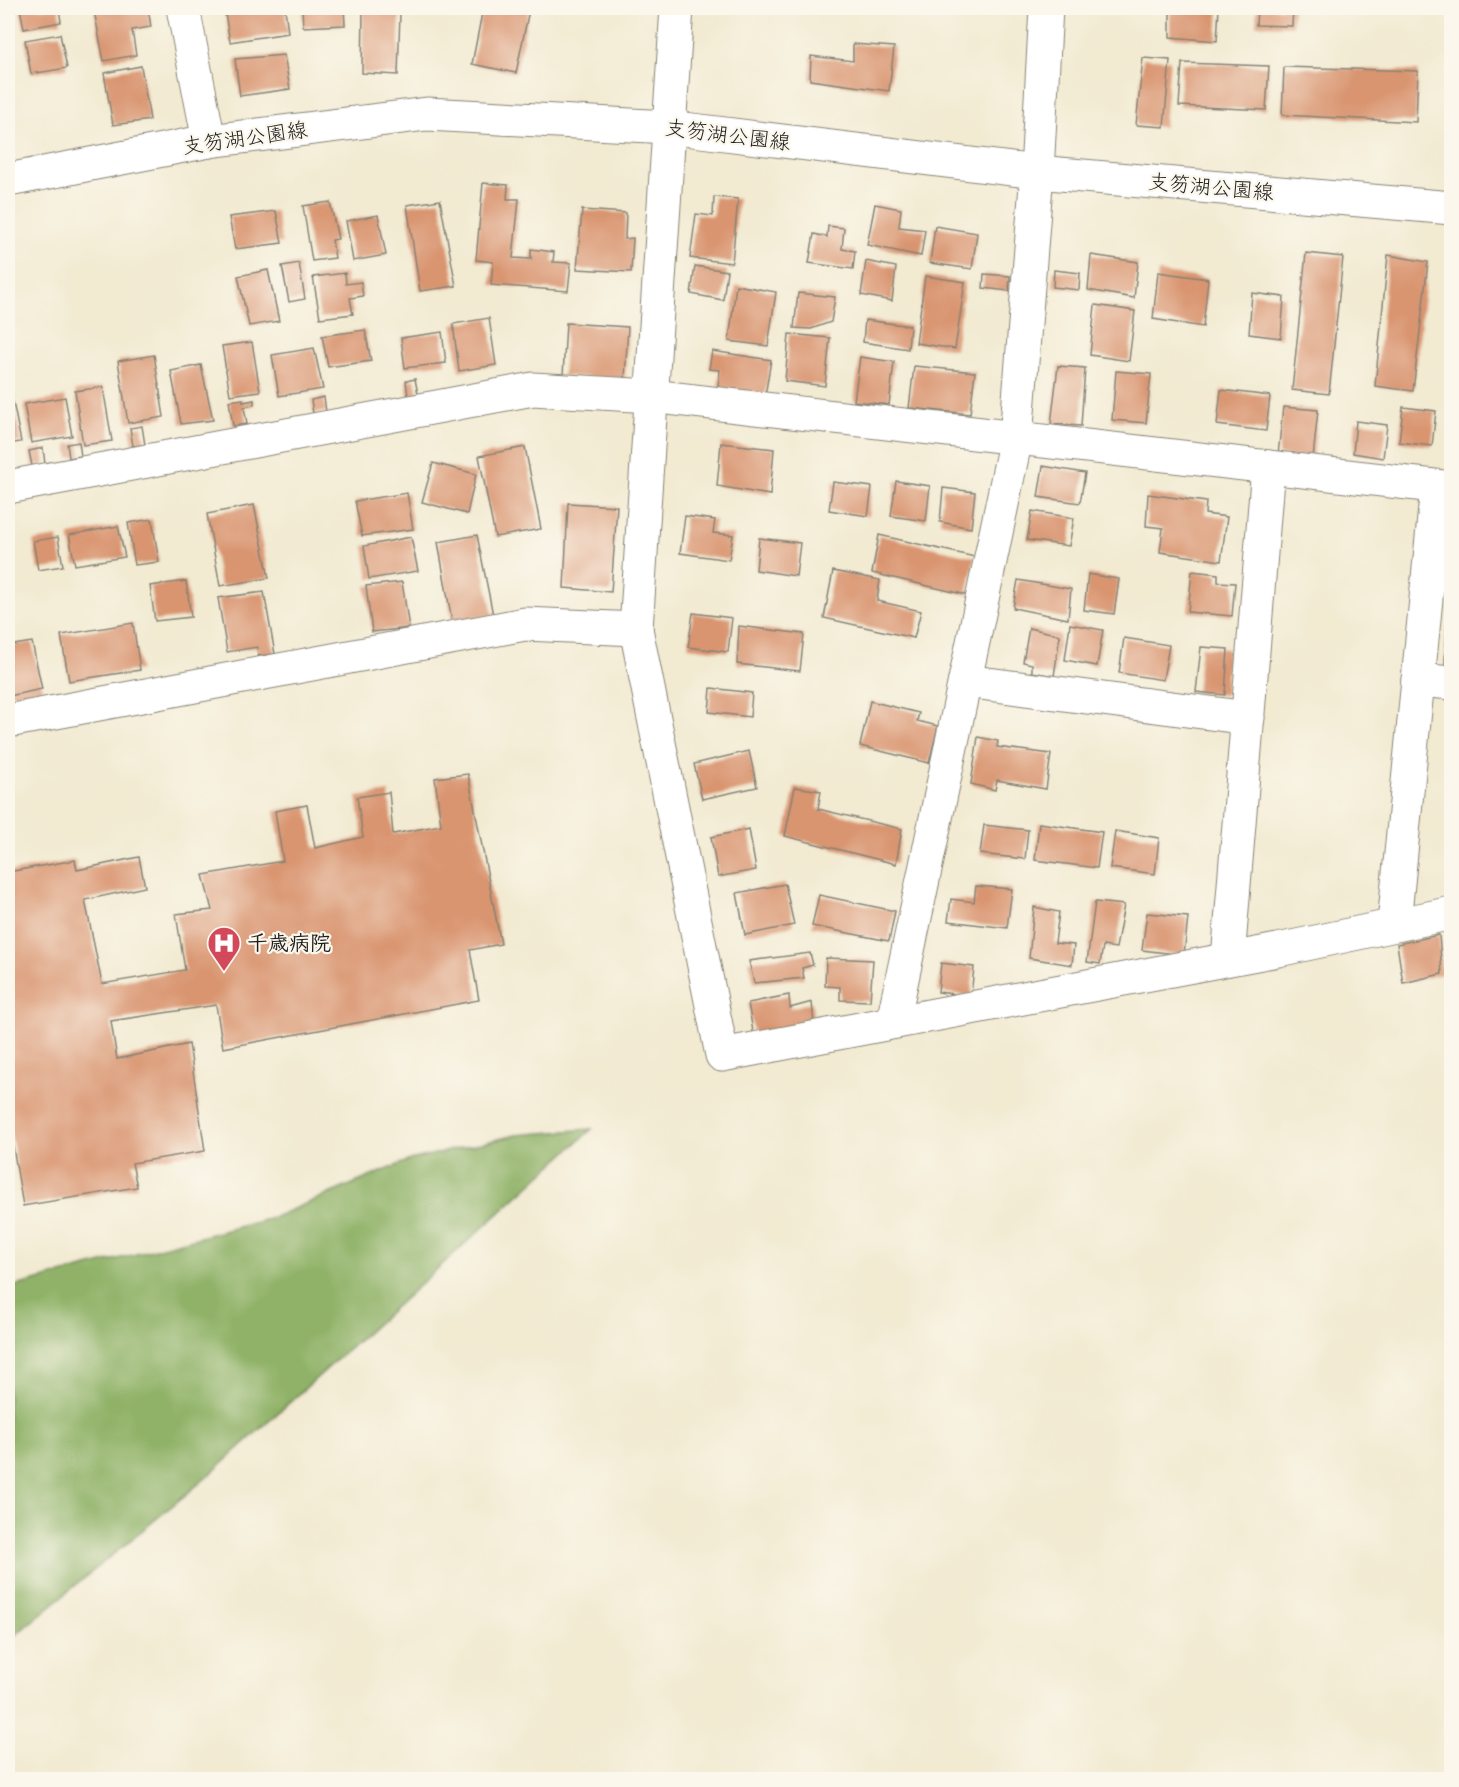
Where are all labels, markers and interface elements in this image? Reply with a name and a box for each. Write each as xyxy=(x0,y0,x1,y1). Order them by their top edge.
street label: 支笏湖公園線 xyxy=(664,113,792,157)
street label: 支笏湖公園線 xyxy=(181,115,309,161)
street label: 支笏湖公園線 xyxy=(1147,168,1275,206)
hospital icon: 千歳病院 xyxy=(206,925,242,972)
place label: 千歳病院 xyxy=(247,929,331,957)

